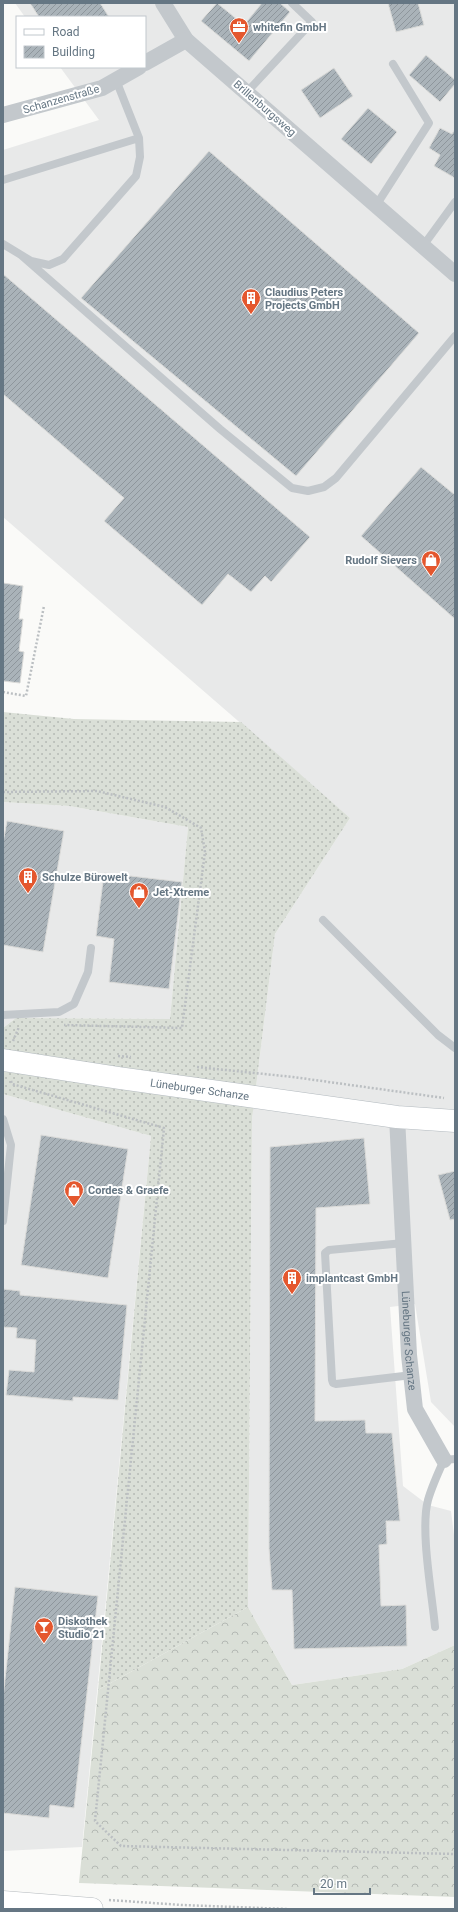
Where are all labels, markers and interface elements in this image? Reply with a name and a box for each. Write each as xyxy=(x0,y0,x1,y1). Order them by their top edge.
legend xyxy=(16,16,146,68)
office icon: whitefin GmbH xyxy=(228,16,250,44)
place label: whitefin GmbH xyxy=(253,21,327,34)
text: Road xyxy=(52,25,80,39)
text: Building xyxy=(52,45,95,59)
street label: Brillenburgsweg xyxy=(231,78,299,139)
street label: Schanzenstraße xyxy=(21,82,101,117)
place label: Claudius Peters Projects GmbH xyxy=(265,286,343,312)
building icon: Claudius Peters Projects GmbH xyxy=(240,287,262,315)
shop icon: Rudolf Sievers xyxy=(420,549,442,577)
place label: Rudolf Sievers xyxy=(345,554,417,567)
building icon: Schulze Bürowelt xyxy=(17,866,39,894)
place label: Schulze Bürowelt xyxy=(42,871,128,884)
shop icon: Jet-Xtreme xyxy=(128,881,150,909)
place label: Jet-Xtreme xyxy=(153,886,209,899)
street label: Lüneburger Schanze xyxy=(149,1076,250,1103)
shop icon: Cordes & Graefe xyxy=(63,1179,85,1207)
place label: Cordes & Graefe xyxy=(88,1184,169,1197)
building icon: implantcast GmbH xyxy=(281,1267,303,1295)
place label: implantcast GmbH xyxy=(306,1272,398,1285)
street label: Lüneburger Schanze xyxy=(399,1291,419,1391)
place label: Diskothek Studio 21 xyxy=(58,1615,108,1641)
bar icon: Diskothek Studio 21 xyxy=(33,1616,55,1644)
scale bar xyxy=(314,1870,370,1896)
text: 20 m xyxy=(320,1877,347,1891)

